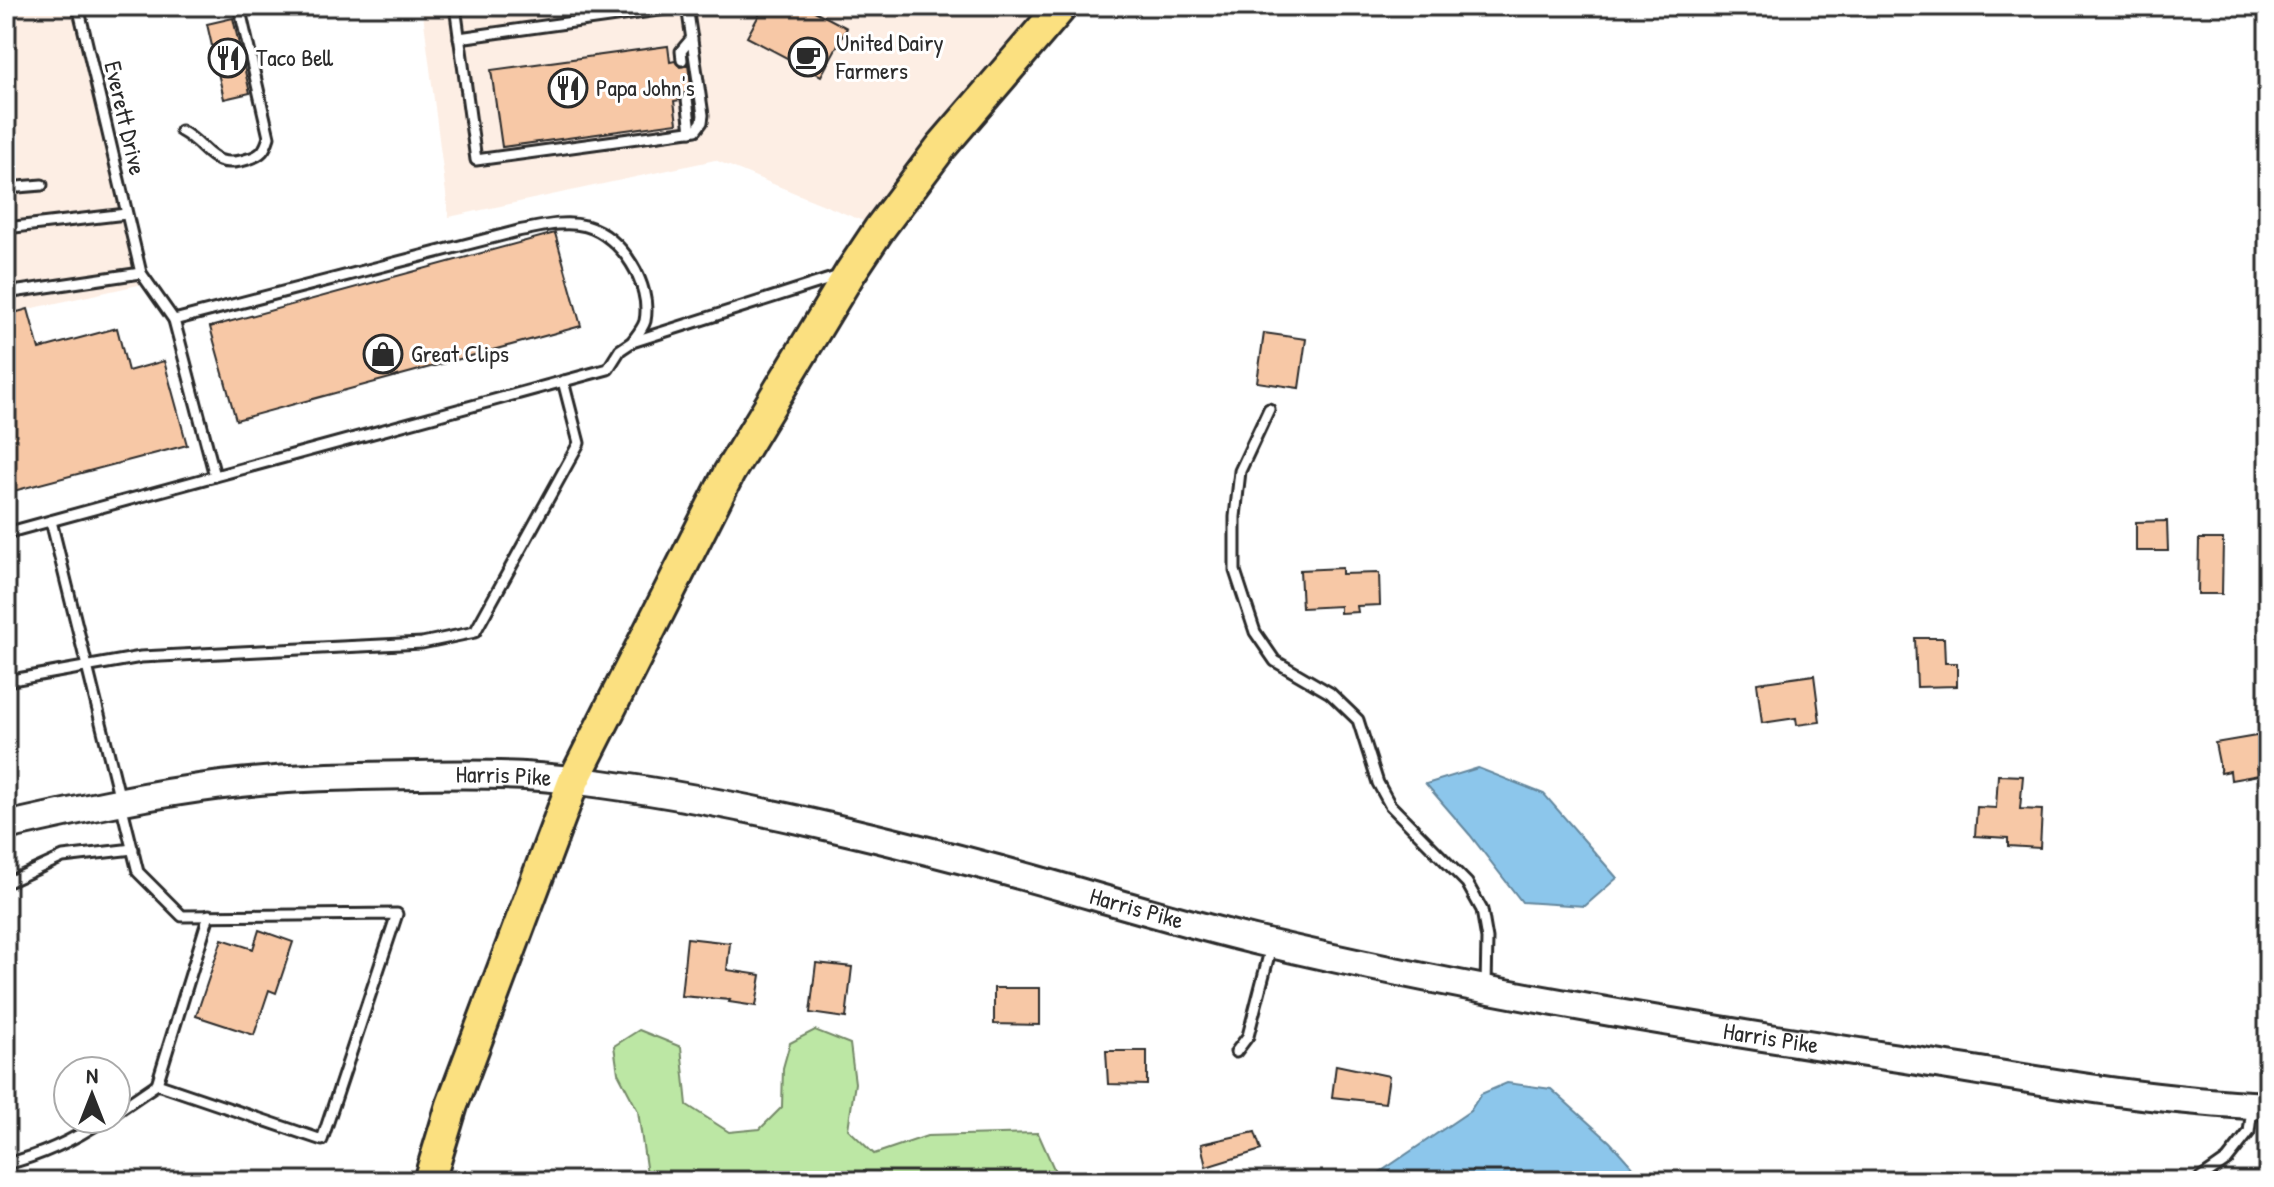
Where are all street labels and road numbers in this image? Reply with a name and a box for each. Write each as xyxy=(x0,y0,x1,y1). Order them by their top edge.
street label: Everett Drive xyxy=(97,58,155,178)
street label: Harris Pike xyxy=(456,758,553,793)
street label: Harris Pike xyxy=(1086,879,1188,936)
street label: Harris Pike xyxy=(1721,1014,1821,1061)

